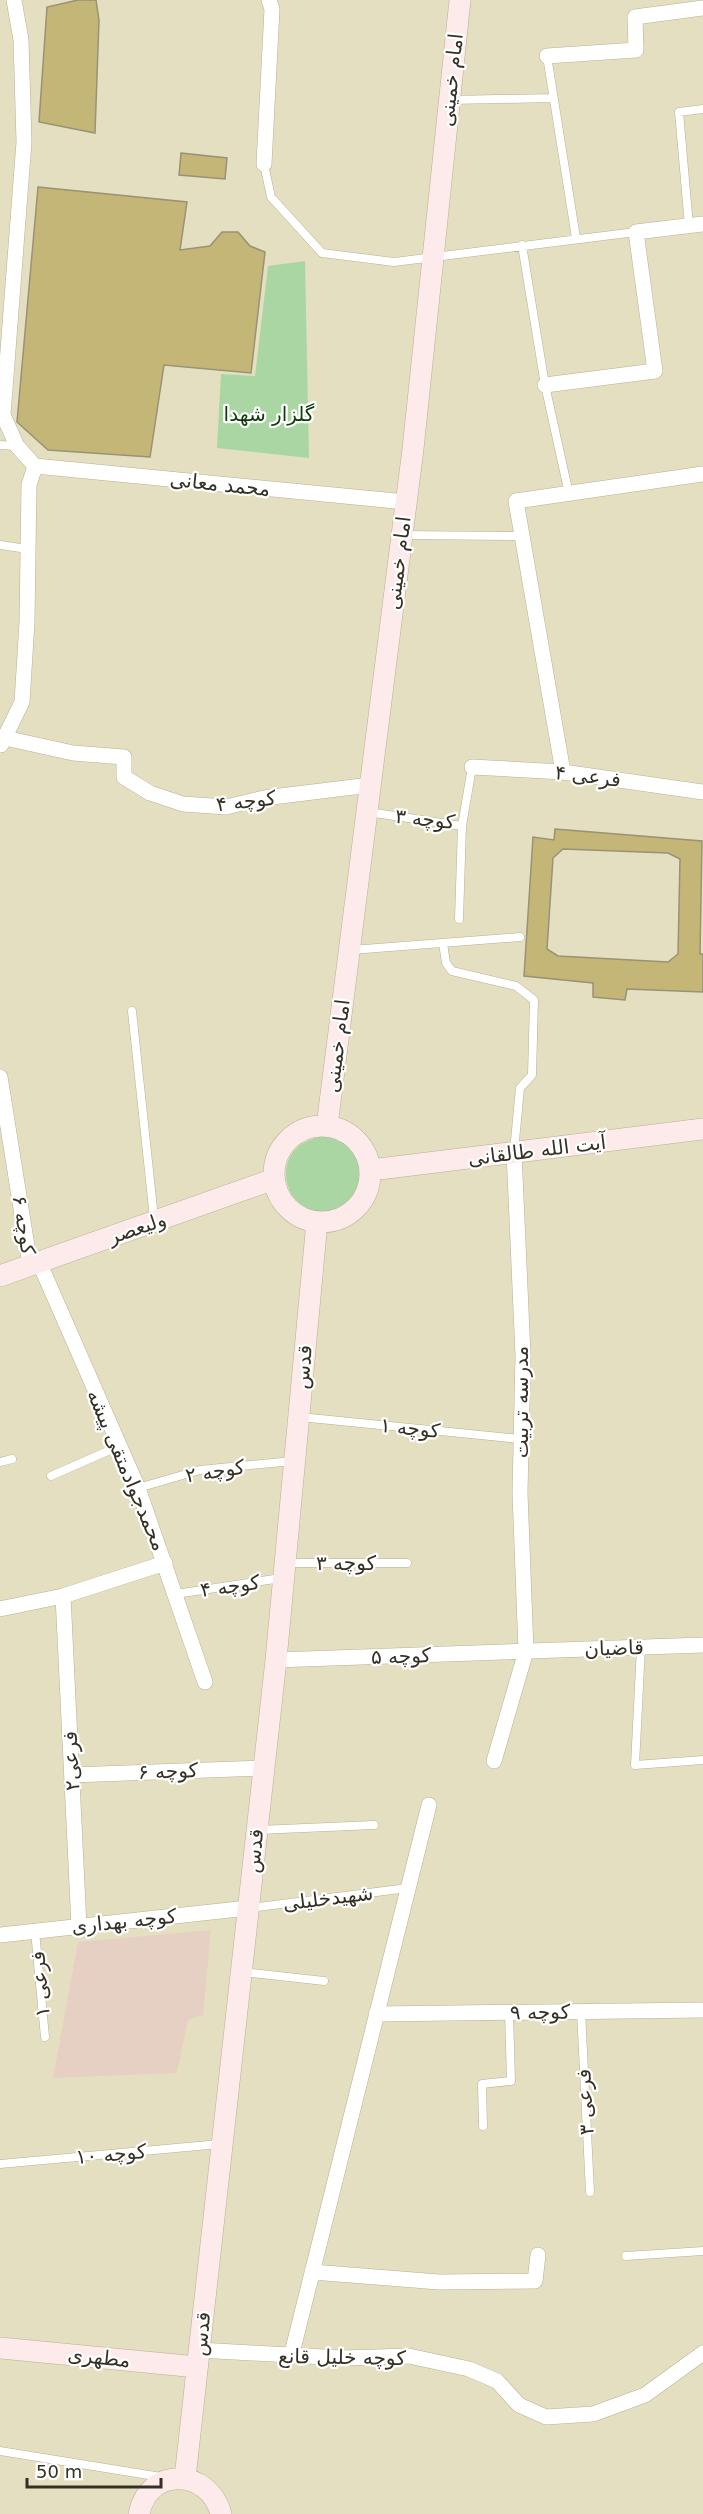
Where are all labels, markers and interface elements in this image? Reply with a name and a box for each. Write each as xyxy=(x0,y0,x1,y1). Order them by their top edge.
street label: امام خمینی xyxy=(434,32,468,128)
park label: گلزار شهدا xyxy=(224,402,315,426)
street label: محمد معانی xyxy=(169,467,271,501)
street label: امام خمینی xyxy=(380,515,416,611)
street label: فرعی ۴ xyxy=(554,760,622,792)
street label: کوچه ۴ xyxy=(215,785,278,817)
street label: کوچه ۳ xyxy=(394,804,457,834)
street label: امام خمینی xyxy=(319,998,355,1094)
street label: آیت الله طالقانی xyxy=(466,1128,609,1170)
street label: ۶ کوچه xyxy=(7,1193,41,1257)
street label: ولیعصر xyxy=(104,1207,169,1249)
street label: قدس xyxy=(289,1344,317,1390)
street label: مدرسه تربیت xyxy=(509,1346,533,1458)
street label: محمدجوادمتقی پیشه xyxy=(81,1386,172,1555)
street label: کوچه ۱ xyxy=(379,1413,442,1443)
street label: کوچه ۲ xyxy=(183,1454,247,1488)
street label: کوچه ۳ xyxy=(316,1551,377,1575)
street label: کوچه ۴ xyxy=(199,1570,262,1602)
street label: قاضیان xyxy=(584,1635,644,1661)
street label: کوچه ۵ xyxy=(371,1643,432,1669)
street label: فرعی۲ xyxy=(57,1730,85,1792)
street label: کوچه ۶ xyxy=(138,1758,199,1784)
street label: قدس xyxy=(240,1828,268,1874)
street label: شهیدخلیلی xyxy=(281,1881,375,1915)
street label: کوچه بهداری xyxy=(70,1904,178,1938)
street label: فرعی ۱ xyxy=(25,1950,55,2018)
street label: کوچه ۹ xyxy=(510,1999,571,2025)
street label: فرعی ۳ xyxy=(571,2068,599,2136)
street label: کوچه ۱۰ xyxy=(75,2139,148,2169)
street label: قدس xyxy=(187,2311,215,2357)
street label: مطهری xyxy=(66,2342,132,2372)
street label: کوچه خلیل قانع xyxy=(278,2344,407,2370)
scale bar xyxy=(27,2451,160,2489)
text: 50 m xyxy=(36,2461,82,2482)

